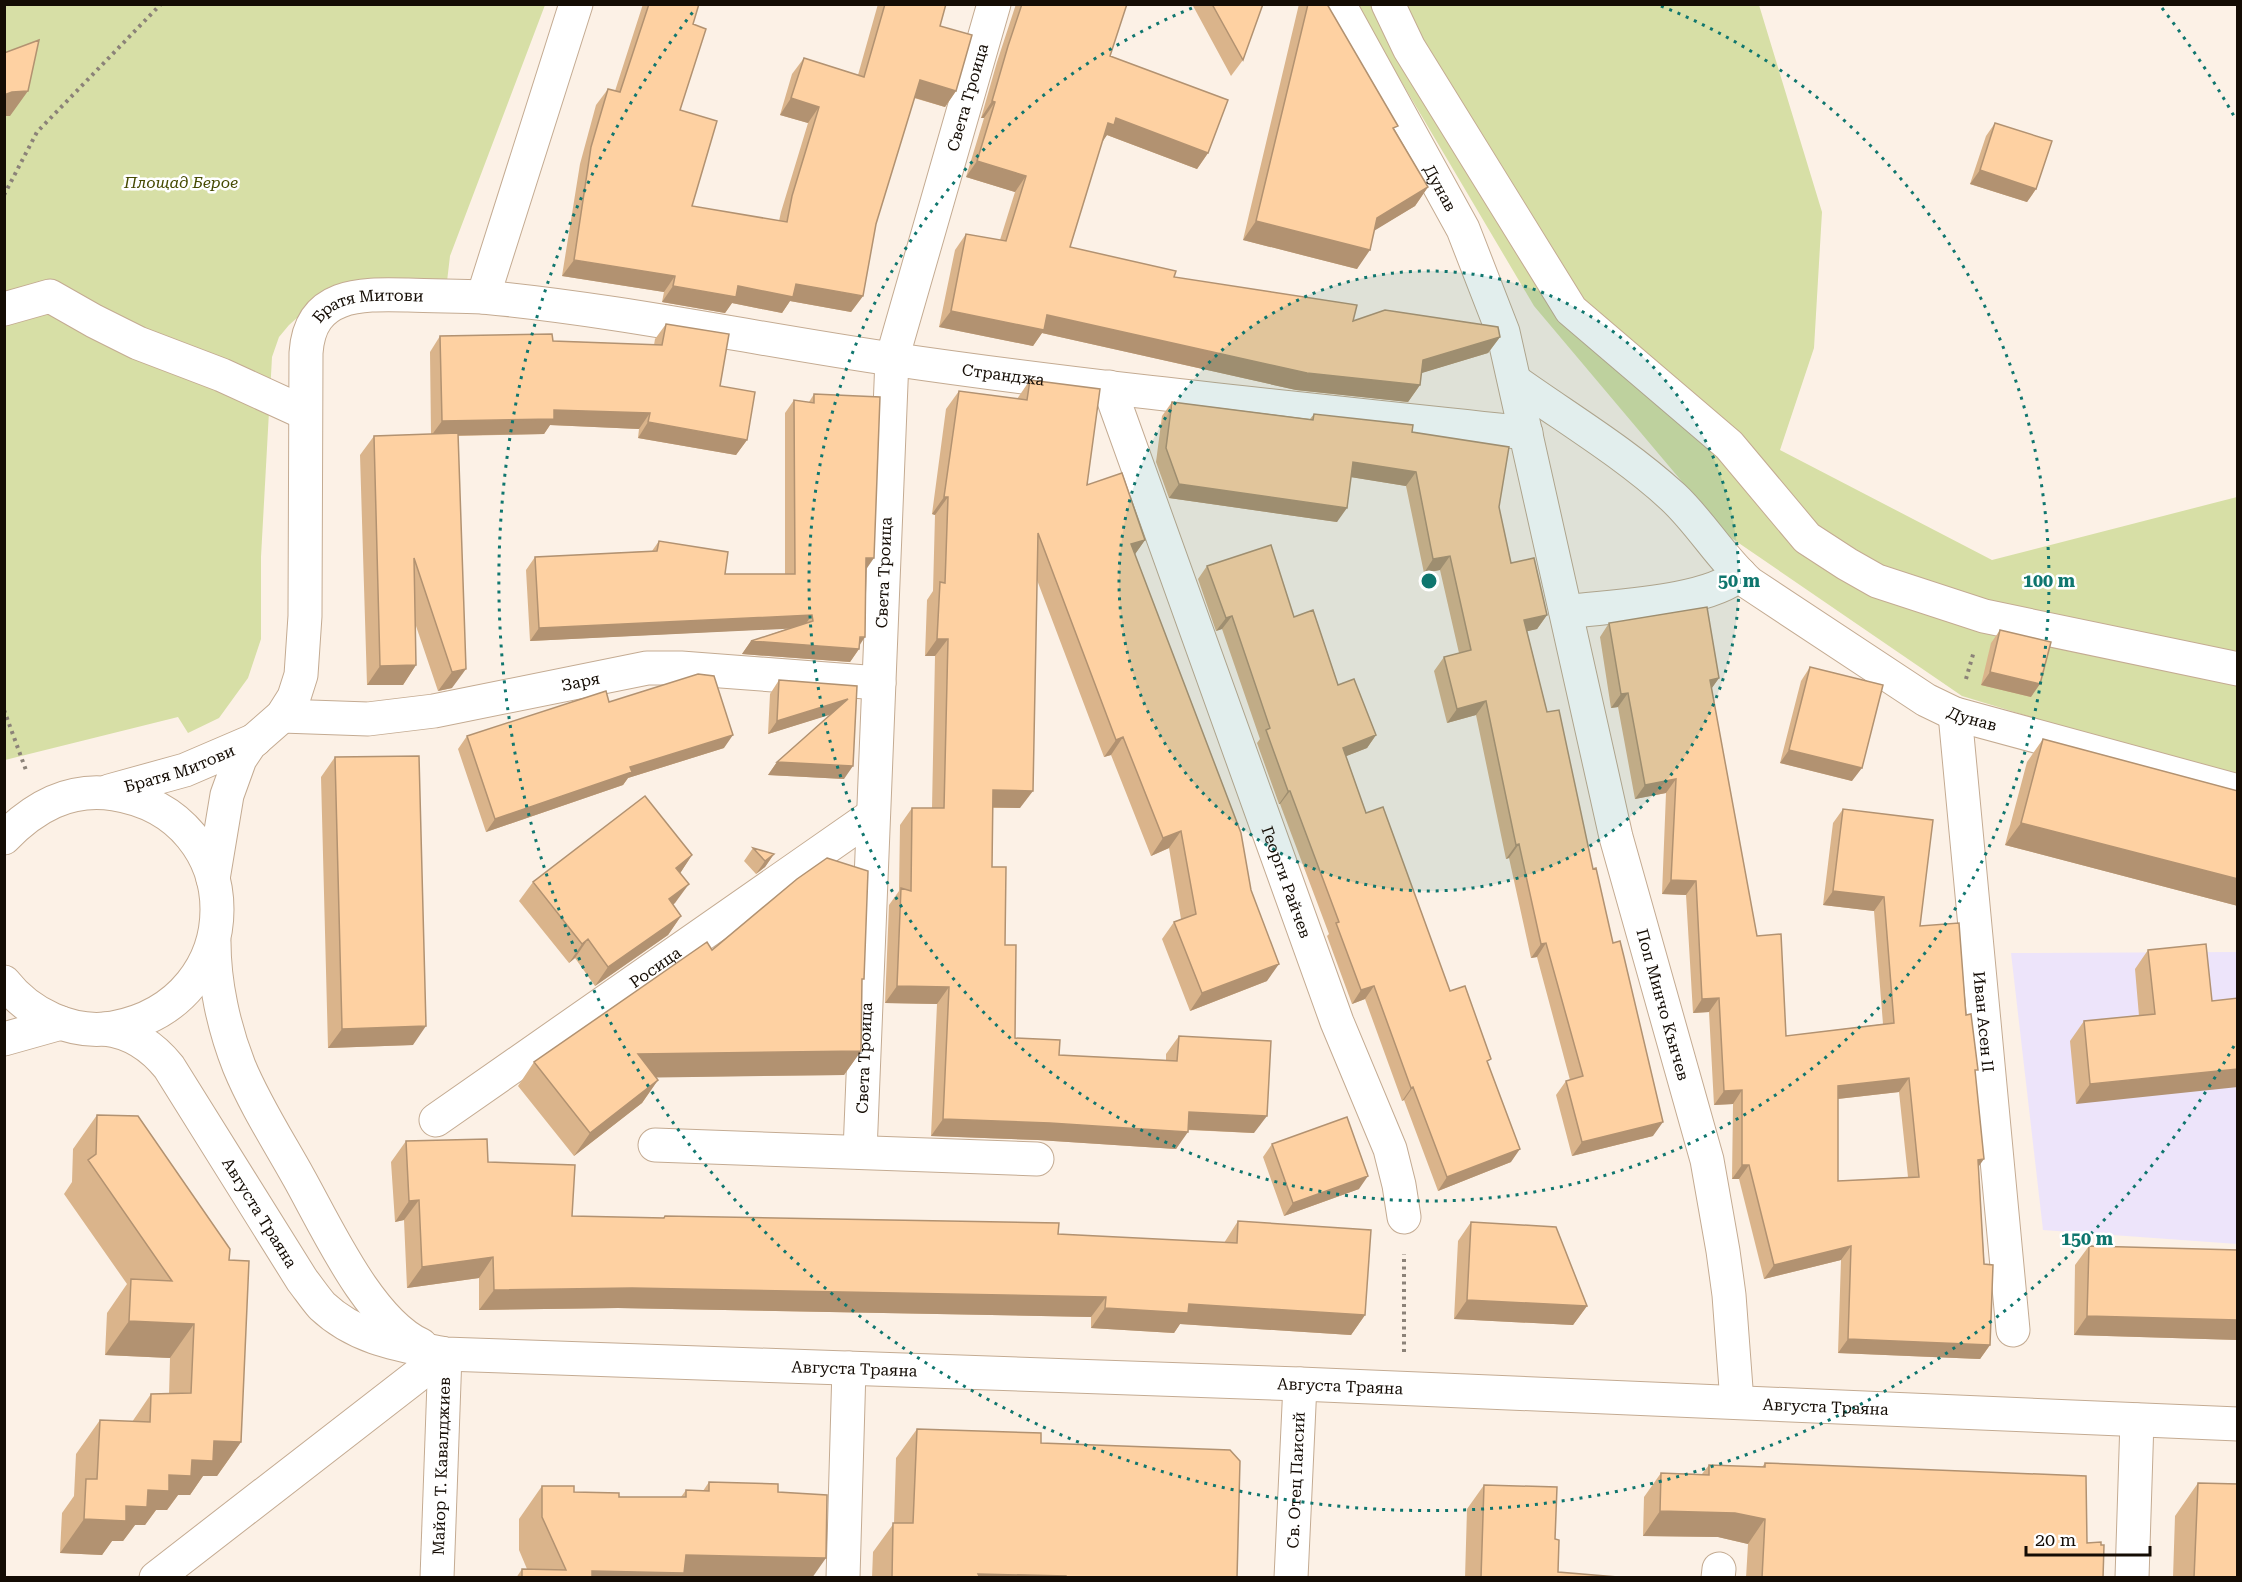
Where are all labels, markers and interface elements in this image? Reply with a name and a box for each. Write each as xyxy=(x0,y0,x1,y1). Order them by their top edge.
street label: Света Троица xyxy=(943,41,992,153)
street label: Дунав xyxy=(1420,161,1461,215)
park label: Площад Берое xyxy=(123,173,238,192)
street label: Братя Митови xyxy=(308,285,424,326)
street label: Странджа xyxy=(961,360,1046,389)
street label: Света Троица xyxy=(872,516,895,629)
text: 50 m xyxy=(1718,570,1761,591)
text: 100 m xyxy=(2023,570,2076,591)
centre of rings xyxy=(1419,571,1439,591)
street label: Заря xyxy=(560,668,601,695)
street label: Дунав xyxy=(1944,702,1999,734)
street label: Братя Митови xyxy=(122,740,238,796)
street label: Георги Райчев xyxy=(1258,823,1316,941)
street label: Поп Минчо Кънчев xyxy=(1633,926,1694,1083)
street label: Росица xyxy=(626,943,685,992)
street label: Иван Асен ІІ xyxy=(1970,970,1998,1073)
street label: Света Троица xyxy=(852,1002,876,1114)
street label: Августа Траяна xyxy=(218,1154,302,1271)
text: 150 m xyxy=(2061,1228,2114,1249)
street label: Августа Траяна xyxy=(791,1357,918,1380)
street label: Августа Траяна xyxy=(1277,1374,1404,1398)
street label: Майор Т. Кавалджиев xyxy=(428,1377,454,1556)
street label: Августа Траяна xyxy=(1762,1394,1889,1419)
street label: Св. Отец Паисий xyxy=(1283,1411,1308,1549)
scale bar xyxy=(2026,1519,2150,1557)
text: 20 m xyxy=(2035,1529,2076,1550)

